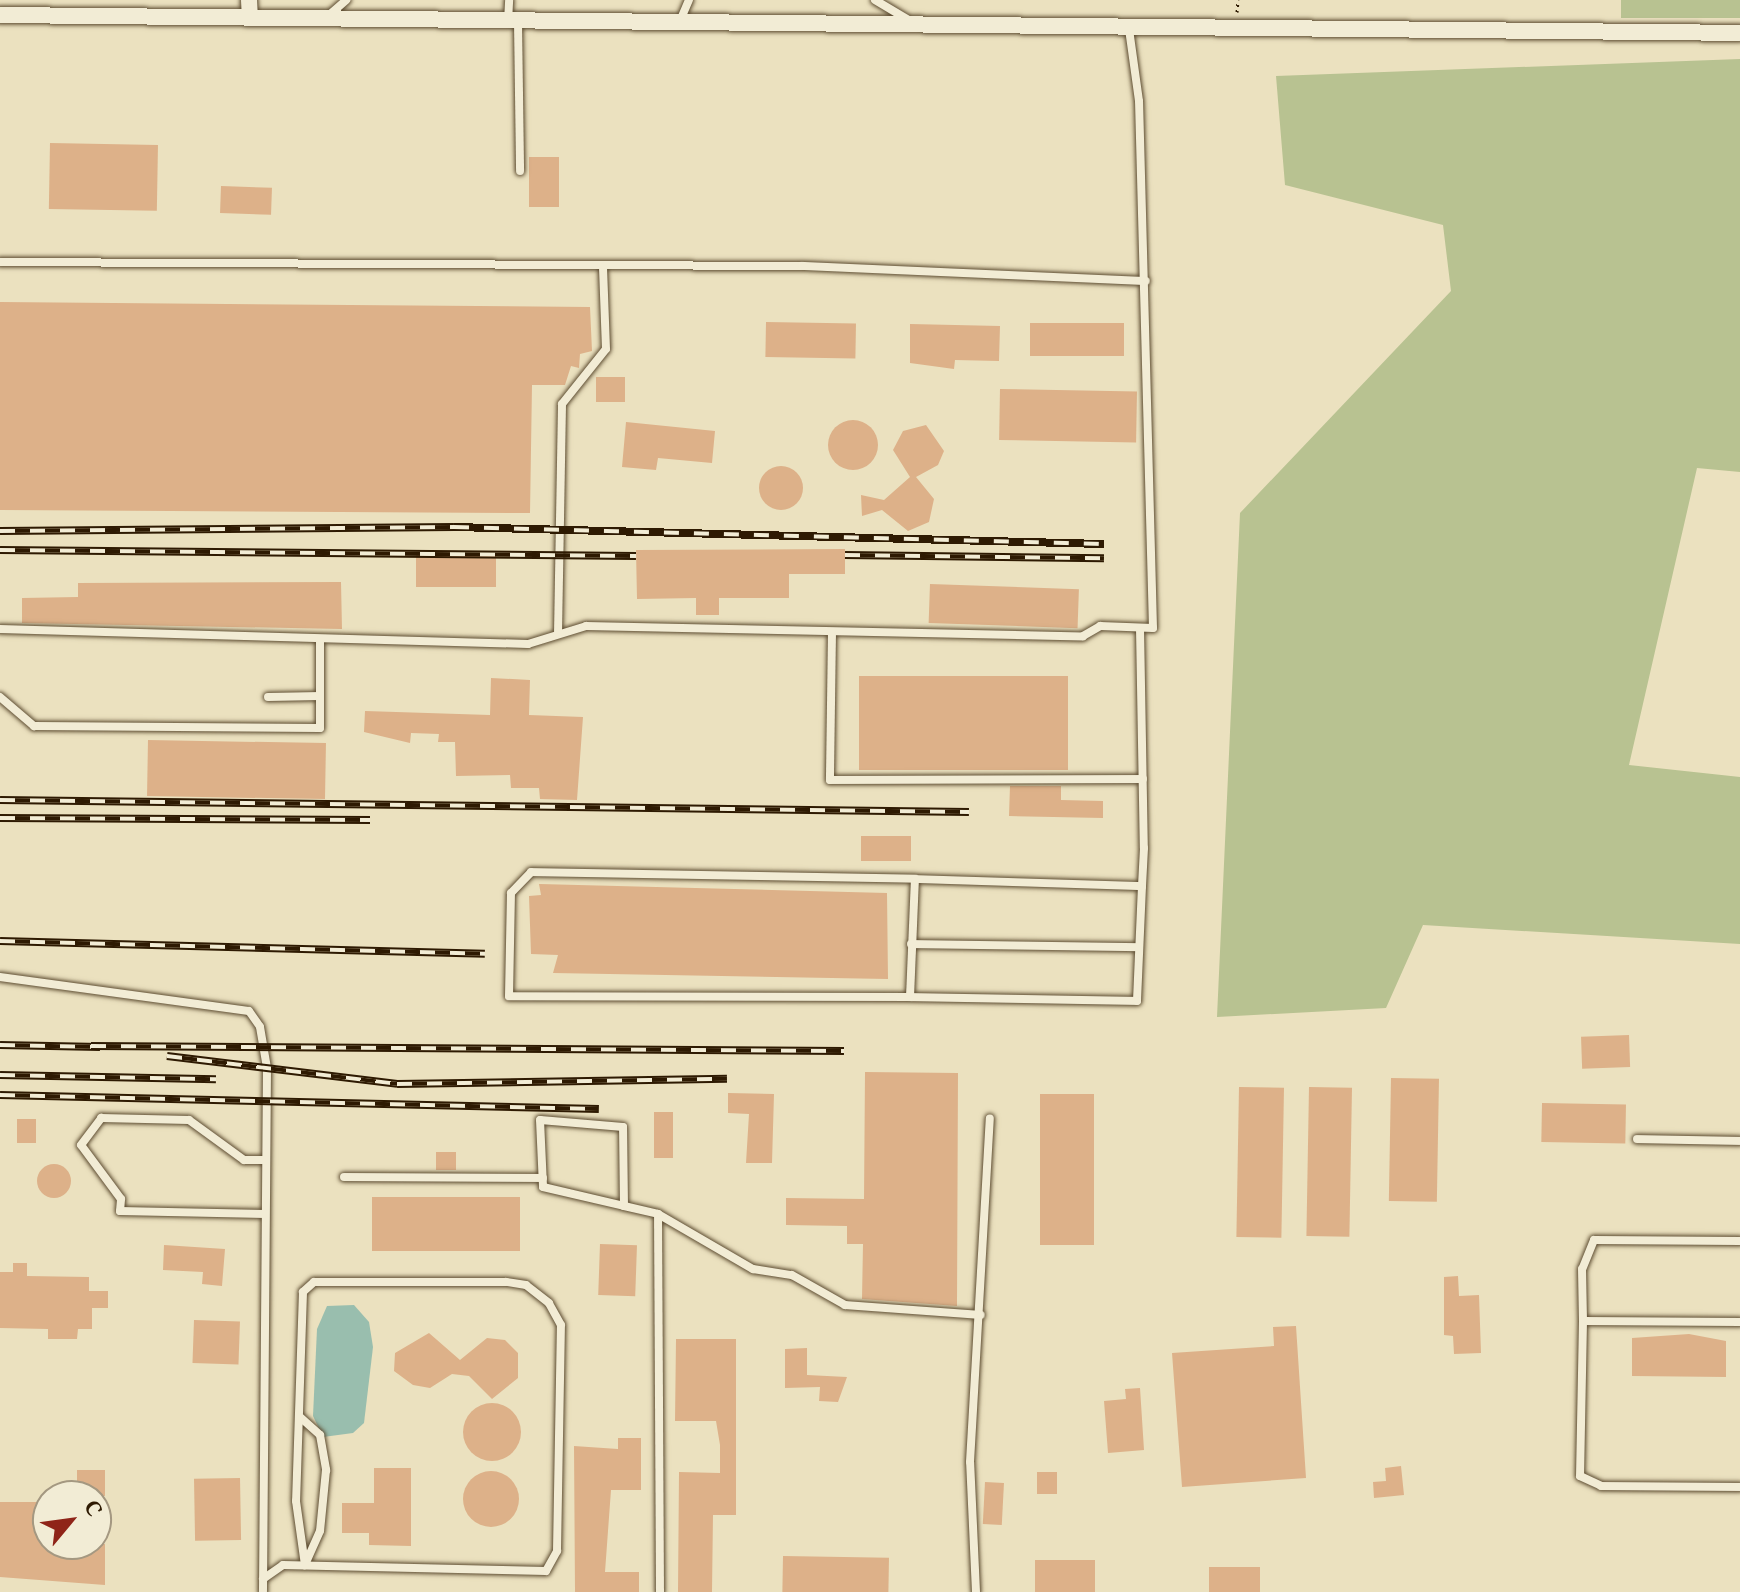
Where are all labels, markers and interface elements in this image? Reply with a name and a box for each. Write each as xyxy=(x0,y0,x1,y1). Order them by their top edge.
north arrow xyxy=(32,1480,112,1560)
text: С xyxy=(75,1495,109,1523)

